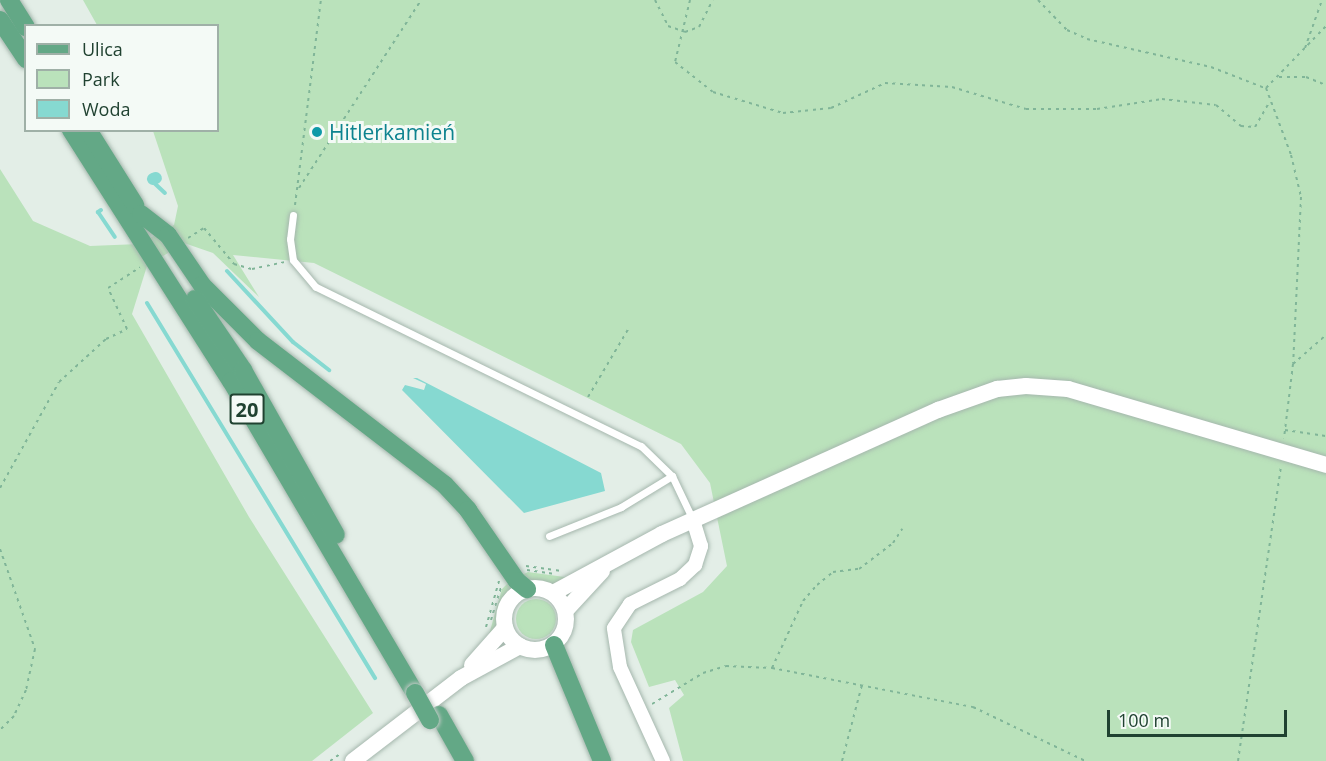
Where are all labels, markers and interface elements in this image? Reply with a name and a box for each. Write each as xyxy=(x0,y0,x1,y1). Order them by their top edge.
legend xyxy=(24,24,219,132)
text: Ulica xyxy=(82,37,123,61)
text: Park xyxy=(82,67,120,91)
text: Woda xyxy=(82,97,130,121)
place label: Hitlerkamień xyxy=(329,119,455,145)
marker: Hitlerkamień xyxy=(310,125,324,139)
road number: 20 xyxy=(229,392,265,426)
scale bar xyxy=(1110,698,1290,736)
text: 100 m xyxy=(1118,708,1170,732)

